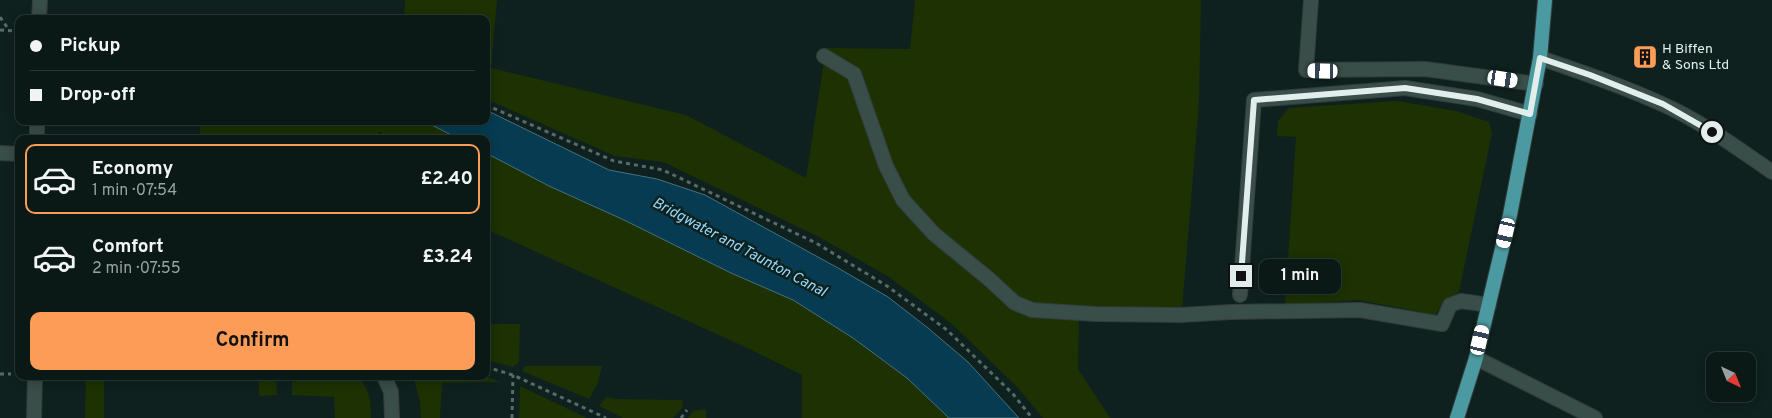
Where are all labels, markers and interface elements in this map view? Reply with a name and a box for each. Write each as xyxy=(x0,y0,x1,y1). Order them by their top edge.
text: Pickup xyxy=(60,34,120,58)
place label: H Biffen & Sons Ltd xyxy=(1662,41,1729,74)
building icon: H Biffen & Sons Ltd xyxy=(1632,44,1658,70)
car xyxy=(1307,63,1338,79)
car xyxy=(1487,69,1518,89)
text: Drop-off xyxy=(60,83,135,107)
route start xyxy=(1701,121,1723,143)
icon: car xyxy=(32,157,77,202)
text: Economy xyxy=(92,157,173,181)
text: £2.40 xyxy=(421,167,473,191)
text: 1 min · 07:54 xyxy=(92,181,177,201)
water label: Bridgwater and Taunton Canal xyxy=(649,194,830,303)
car xyxy=(1495,217,1516,249)
icon: car xyxy=(32,235,77,280)
text: Comfort xyxy=(92,235,164,259)
text: £3.24 xyxy=(422,245,473,269)
callout: 1 min xyxy=(1258,258,1341,294)
text: 2 min · 07:55 xyxy=(92,259,181,279)
route end xyxy=(1230,265,1252,287)
text: 1 min xyxy=(1281,266,1319,286)
button: Confirm xyxy=(30,312,475,370)
car xyxy=(1469,324,1490,356)
north arrow xyxy=(1706,352,1756,402)
map controls xyxy=(1706,352,1756,402)

